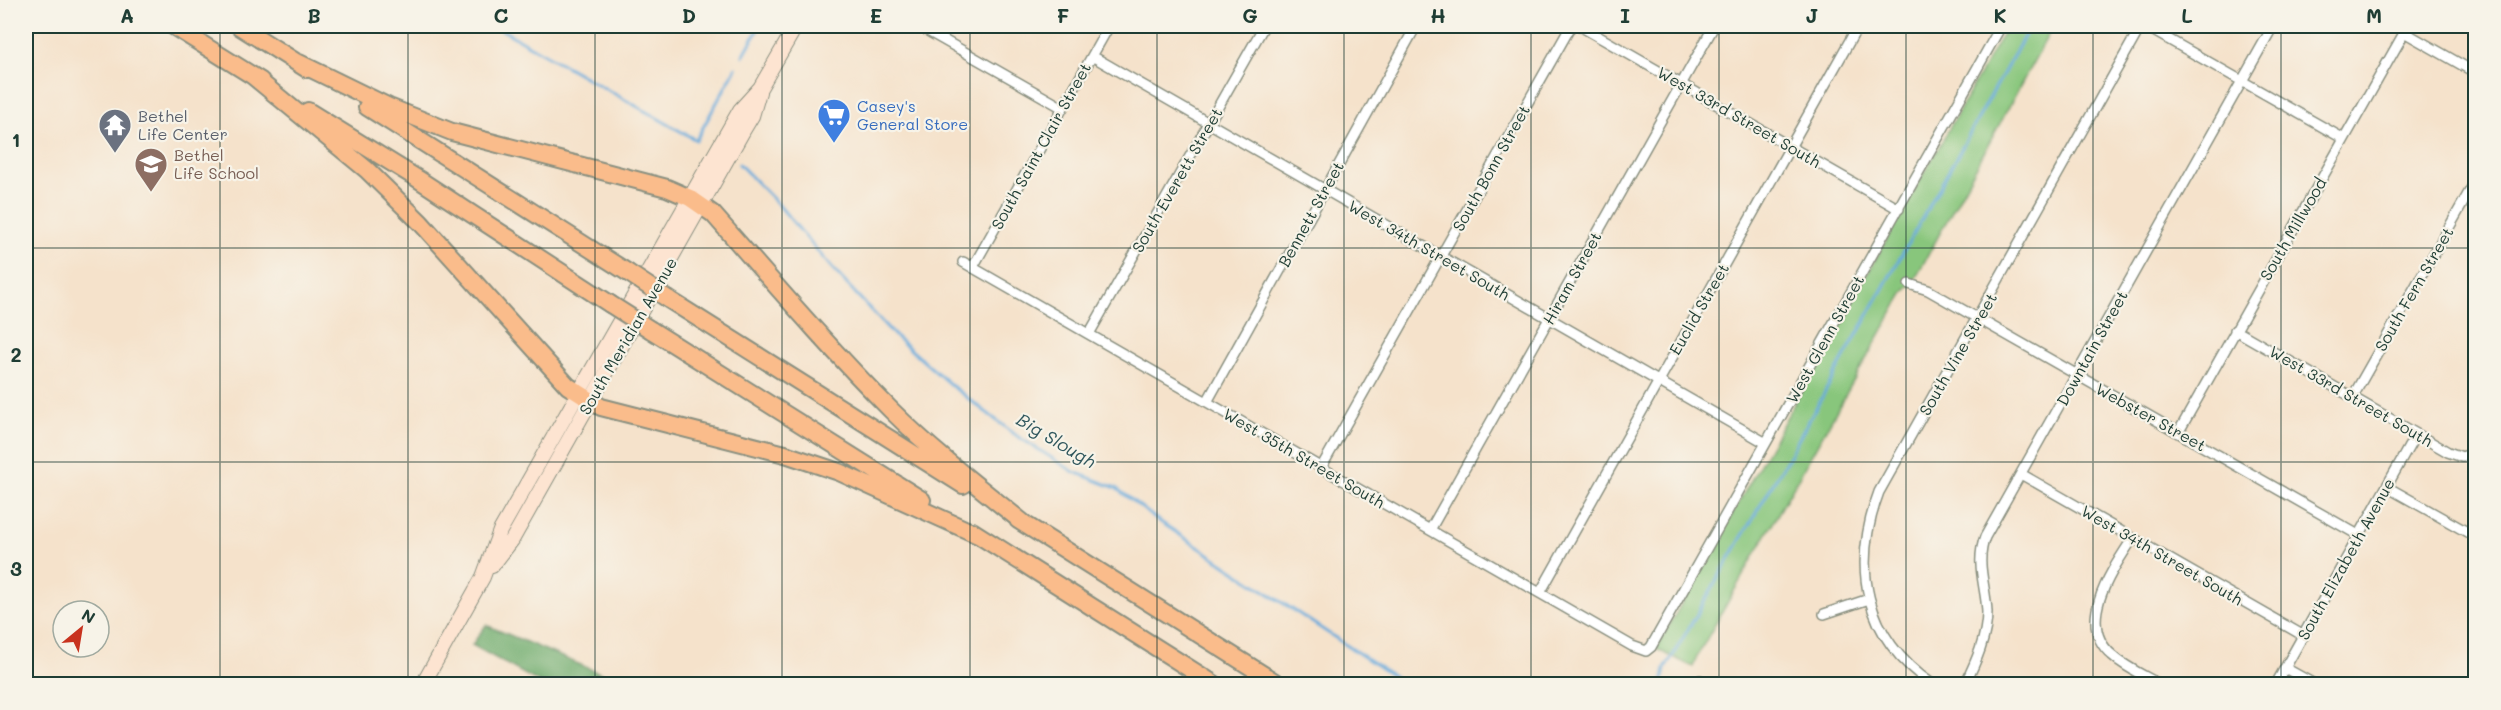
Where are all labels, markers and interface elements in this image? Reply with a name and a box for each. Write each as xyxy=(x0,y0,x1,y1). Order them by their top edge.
text: A xyxy=(120,2,134,28)
text: B xyxy=(307,2,321,28)
text: C xyxy=(494,2,509,28)
text: D xyxy=(682,2,696,28)
text: E xyxy=(870,2,882,28)
text: F xyxy=(1057,2,1070,28)
text: G xyxy=(1242,2,1258,28)
text: H xyxy=(1430,2,1446,28)
text: I xyxy=(1620,2,1630,28)
text: J xyxy=(1805,2,1819,28)
text: K xyxy=(1993,2,2007,28)
text: L xyxy=(2181,2,2193,28)
text: M xyxy=(2366,2,2382,28)
street label: South Saint Clair Street xyxy=(986,59,1095,233)
street label: West 33rd Street South xyxy=(1654,61,1825,172)
place label: Casey's General Store xyxy=(857,95,968,134)
supermarket icon: Casey's General Store xyxy=(816,97,852,144)
street label: South Bonn Street xyxy=(1447,101,1534,235)
street label: South Everett Street xyxy=(1126,103,1227,256)
place label: Bethel Life Center xyxy=(138,105,228,144)
temple icon: Bethel Life Center xyxy=(97,107,133,154)
text: 1 xyxy=(12,126,20,152)
place label: Bethel Life School xyxy=(174,144,259,183)
school or university icon: Bethel Life School xyxy=(133,146,169,193)
street label: Bennett Street xyxy=(1273,157,1348,270)
street label: South Millwood xyxy=(2255,173,2331,284)
street label: West 34th Street South xyxy=(1345,195,1514,304)
street label: South Fern Street xyxy=(2369,223,2458,355)
street label: Hiram Street xyxy=(1537,228,1606,328)
street label: South Meridian Avenue xyxy=(574,253,681,418)
street label: Euclid Street xyxy=(1664,259,1733,358)
street label: West Glenn Street xyxy=(1781,271,1869,407)
street label: Downtain Street xyxy=(2051,286,2132,409)
street label: South Vine Street xyxy=(1914,289,2001,419)
street label: West 33rd Street South xyxy=(2266,340,2437,451)
text: 2 xyxy=(10,341,22,367)
street label: Webster Street xyxy=(2092,378,2210,456)
street label: West 35th Street South xyxy=(1220,403,1389,512)
water label: Big Slough xyxy=(1012,407,1101,473)
street label: South Elizabeth Avenue xyxy=(2292,474,2399,643)
street label: West 34th Street South xyxy=(2078,500,2247,609)
text: 3 xyxy=(10,555,22,581)
north arrow xyxy=(51,599,111,659)
text: N xyxy=(78,603,99,628)

